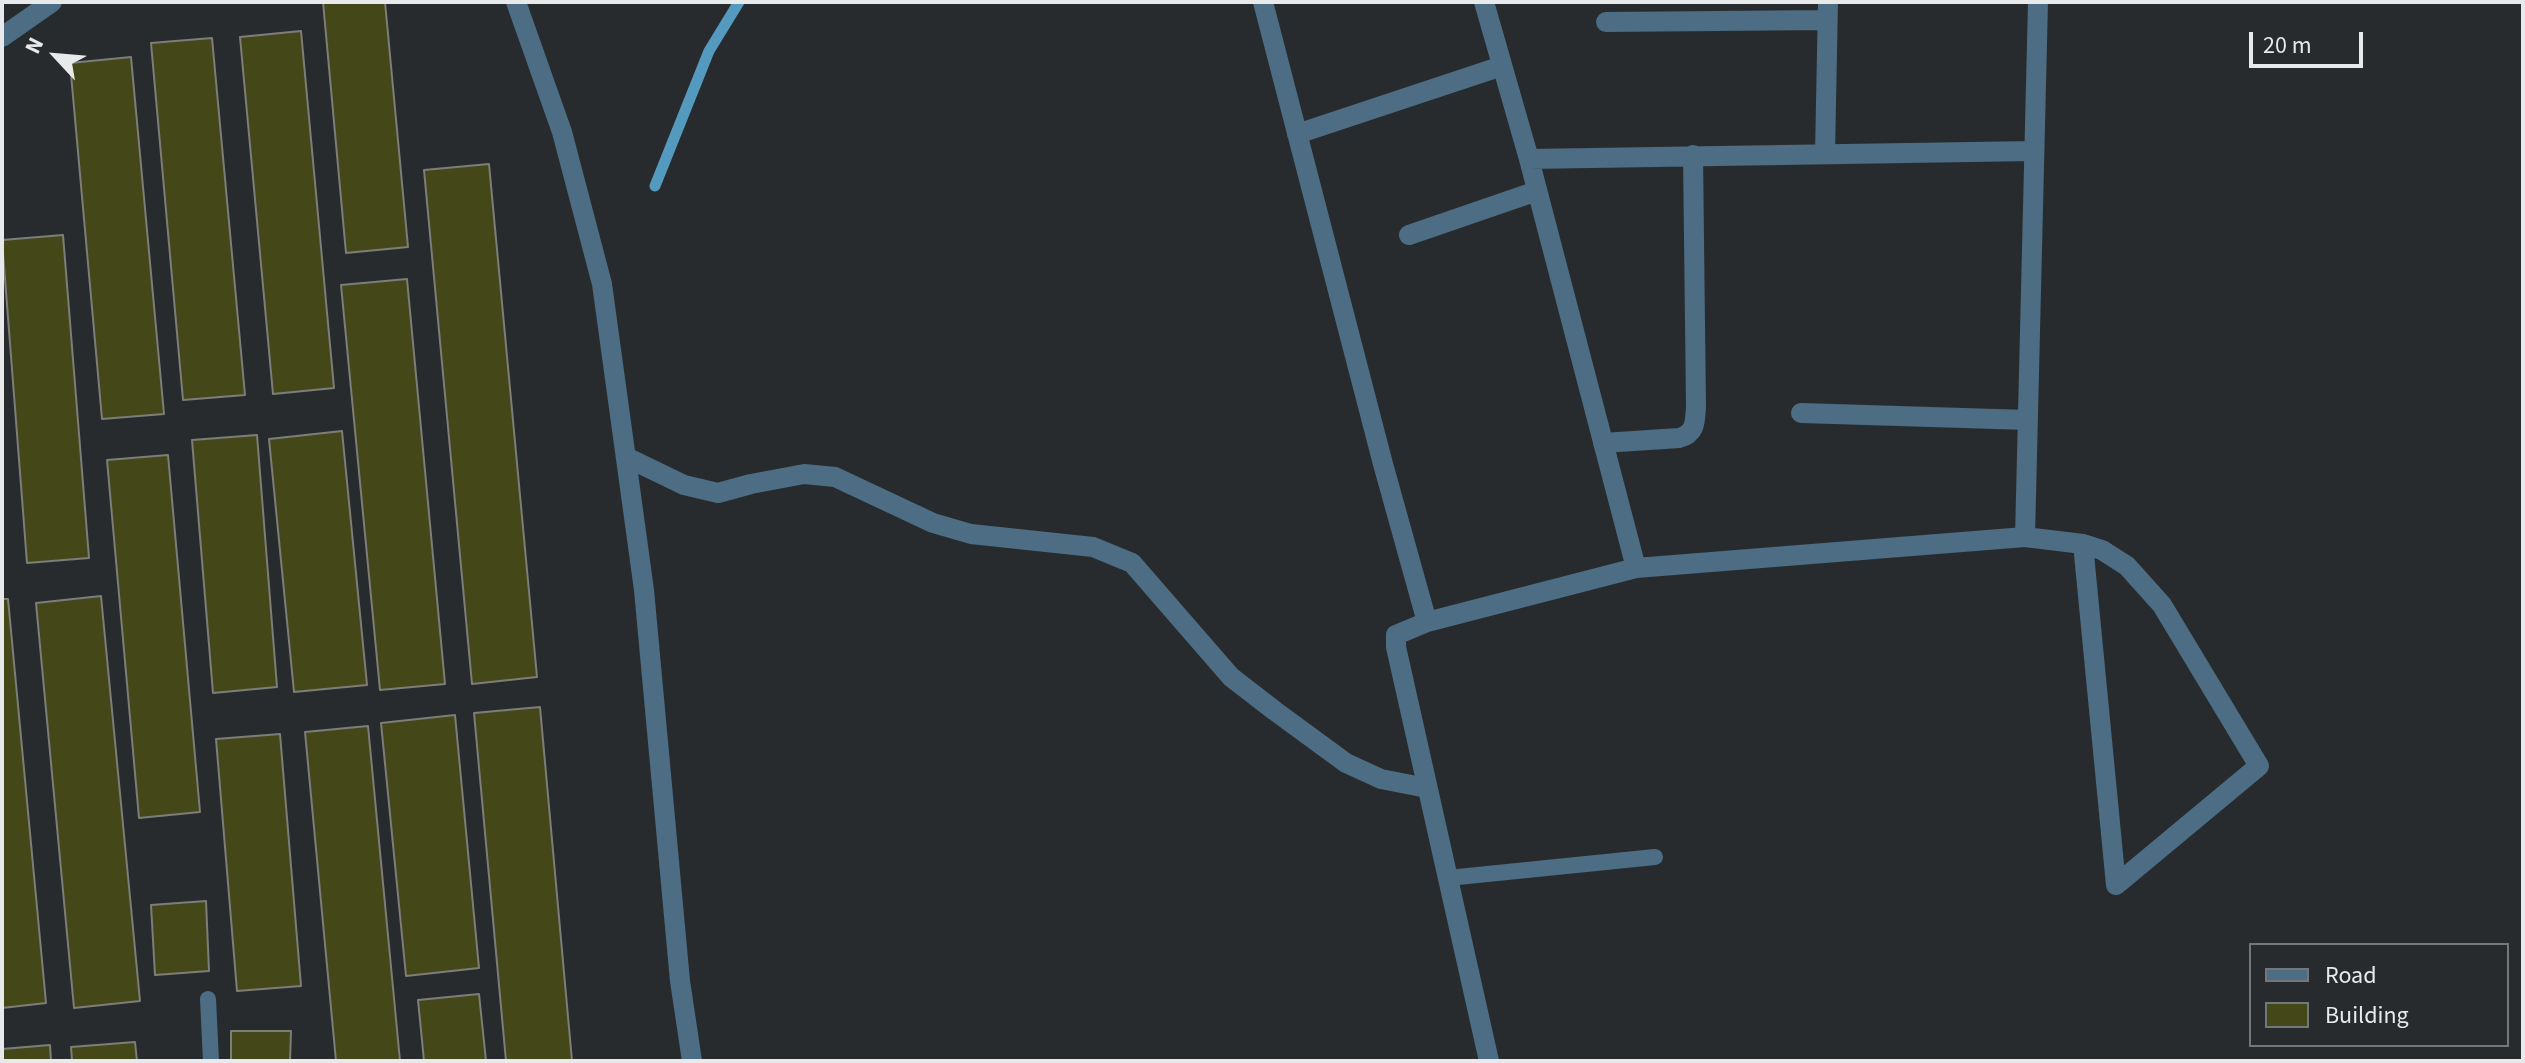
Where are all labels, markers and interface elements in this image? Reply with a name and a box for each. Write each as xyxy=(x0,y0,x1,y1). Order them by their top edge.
north arrow xyxy=(16,16,96,96)
scale bar xyxy=(2253,16,2367,66)
text: 20 m xyxy=(2263,28,2312,63)
text: N xyxy=(17,32,52,59)
legend xyxy=(2249,943,2509,1047)
text: Road xyxy=(2325,958,2377,993)
text: Building xyxy=(2325,998,2409,1033)

